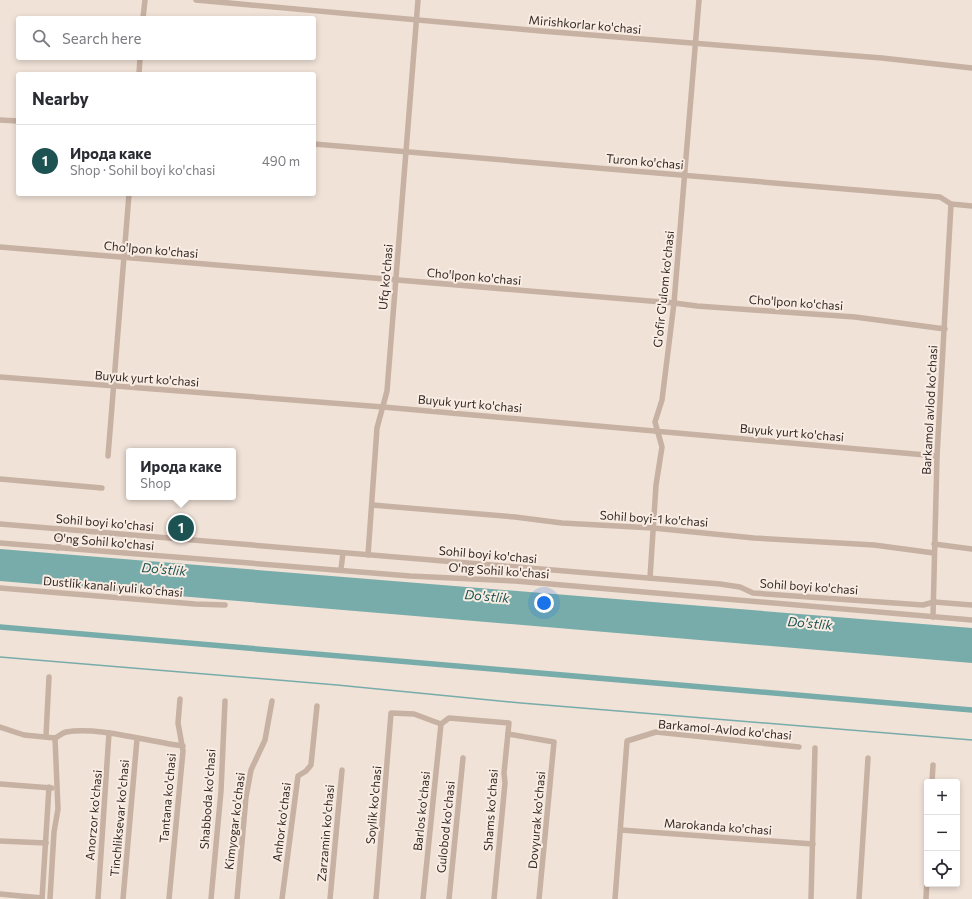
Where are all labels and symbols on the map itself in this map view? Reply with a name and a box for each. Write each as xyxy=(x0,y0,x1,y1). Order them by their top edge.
street label: Mirishkorlar ko'chasi xyxy=(528,12,642,36)
street label: Turon ko'chasi xyxy=(606,151,684,171)
street label: G'ofir G'ulom ko'chasi xyxy=(650,230,676,348)
street label: Cho'lpon ko'chasi xyxy=(103,238,199,260)
street label: Ufq ko'chasi xyxy=(375,243,395,311)
street label: Cho'lpon ko'chasi xyxy=(426,265,522,287)
street label: Cho'lpon ko'chasi xyxy=(748,292,844,312)
street label: Barkamol avlod ko'chasi xyxy=(919,345,939,475)
street label: Buyuk yurt ko'chasi xyxy=(94,367,200,389)
street label: Buyuk yurt ko'chasi xyxy=(417,391,523,415)
street label: Buyuk yurt ko'chasi xyxy=(739,420,845,444)
street label: Sohil boyi-1 ko'chasi xyxy=(599,507,709,529)
street label: Sohil boyi ko'chasi xyxy=(55,511,155,533)
pin: 1 xyxy=(168,513,194,543)
street label: O'ng Sohil ko'chasi xyxy=(53,530,155,552)
street label: Sohil boyi ko'chasi xyxy=(438,543,538,565)
water label: Do'stlik xyxy=(141,559,188,579)
street label: O'ng Sohil ko'chasi xyxy=(448,559,550,581)
street label: Dustlik kanali yuli ko'chasi xyxy=(43,573,183,599)
street label: Sohil boyi ko'chasi xyxy=(759,576,859,596)
water label: Do'stlik xyxy=(464,586,511,606)
your location xyxy=(534,593,554,613)
water label: Do'stlik xyxy=(787,613,834,633)
street label: Barkamol-Avlod ko'chasi xyxy=(658,716,792,742)
street label: Shabboda ko'chasi xyxy=(197,748,217,850)
street label: Tantana ko'chasi xyxy=(156,753,178,843)
street label: Tinchliksevar ko'chasi xyxy=(107,759,131,877)
street label: Soylik ko'chasi xyxy=(363,765,383,845)
street label: Anorzor ko'chasi xyxy=(82,769,104,861)
street label: Shams ko'chasi xyxy=(480,769,500,851)
street label: Barlos ko'chasi xyxy=(410,770,432,852)
street label: Dovyurak ko'chasi xyxy=(525,771,547,869)
street label: Kimyogar ko'chasi xyxy=(221,772,247,870)
street label: Gulobod ko'chasi xyxy=(433,780,457,874)
street label: Anhor ko'chasi xyxy=(269,782,293,862)
street label: Zarzamin ko'chasi xyxy=(314,784,336,882)
street label: Marokanda ko'chasi xyxy=(664,815,772,837)

